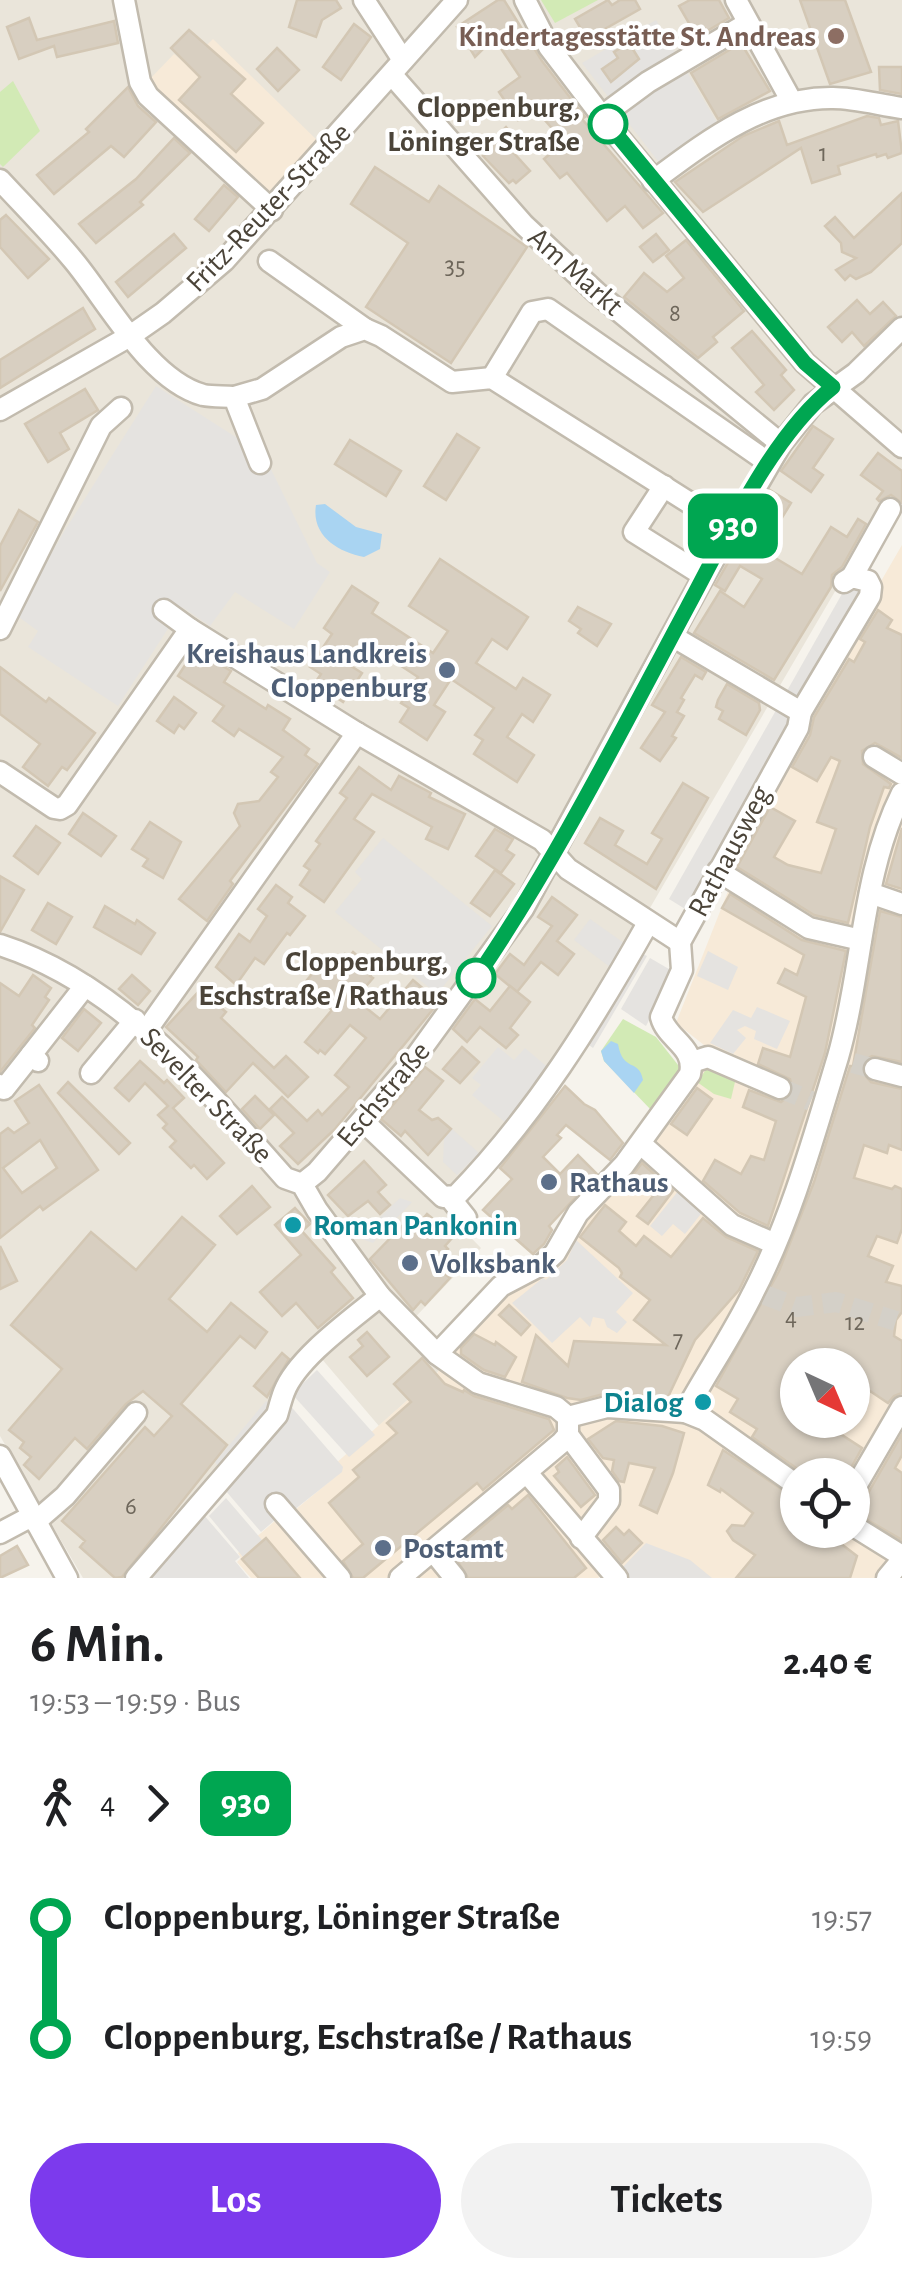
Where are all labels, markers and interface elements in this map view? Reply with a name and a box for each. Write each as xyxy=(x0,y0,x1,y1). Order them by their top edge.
place label: Kindertagesstätte St. Andreas xyxy=(458,22,816,52)
marker: Kindertagesstätte St. Andreas xyxy=(825,25,847,47)
place label: Cloppenburg, Löninger Straße xyxy=(387,93,580,157)
marker: Cloppenburg, Löninger Straße xyxy=(589,105,627,143)
street label: Fritz-Reuter-Straße xyxy=(181,117,357,298)
house number: 1 xyxy=(819,141,827,166)
street label: Am Markt xyxy=(522,222,629,322)
house number: 35 xyxy=(445,254,465,279)
house number: 8 xyxy=(669,301,681,326)
line badge: 930 xyxy=(676,494,790,558)
text: 930 xyxy=(708,509,758,544)
place label: Kreishaus Landkreis Cloppenburg xyxy=(186,639,428,703)
marker: Kreishaus Landkreis Cloppenburg xyxy=(436,659,458,681)
street label: Rathausweg xyxy=(683,781,777,922)
place label: Cloppenburg, Eschstraße / Rathaus xyxy=(198,947,448,1011)
marker: Cloppenburg, Eschstraße / Rathaus xyxy=(457,959,495,997)
street label: Sevelter Straße xyxy=(134,1022,278,1169)
street label: Eschstraße xyxy=(331,1036,436,1153)
place label: Rathaus xyxy=(569,1168,669,1198)
marker: Rathaus xyxy=(538,1171,560,1193)
place label: Roman Pankonin xyxy=(313,1211,518,1241)
marker: Roman Pankonin xyxy=(282,1214,304,1236)
place label: Volksbank xyxy=(430,1249,556,1279)
marker: Volksbank xyxy=(399,1252,421,1274)
house number: 4 xyxy=(785,1305,797,1330)
house number: 12 xyxy=(845,1310,865,1335)
house number: 7 xyxy=(673,1327,683,1352)
north arrow xyxy=(780,1348,870,1438)
map controls xyxy=(780,1348,870,1548)
place label: Dialog xyxy=(603,1388,684,1418)
marker: Dialog xyxy=(692,1391,714,1413)
button: locate xyxy=(780,1458,870,1548)
house number: 6 xyxy=(125,1494,137,1519)
place label: Postamt xyxy=(403,1534,504,1564)
marker: Postamt xyxy=(372,1537,394,1559)
text: 6 Min. xyxy=(30,1617,165,1672)
text: 2.40 € xyxy=(783,1644,872,1682)
text: 19:53 – 19:59 · Bus xyxy=(30,1685,241,1717)
icon: walk xyxy=(30,1776,85,1831)
icon: forward xyxy=(130,1776,185,1831)
text: 930 xyxy=(220,1786,271,1821)
text: 4 xyxy=(100,1787,115,1819)
text: Cloppenburg, Löninger Straße xyxy=(104,1899,560,1937)
text: 19:57 xyxy=(812,1902,872,1934)
text: Cloppenburg, Eschstraße / Rathaus xyxy=(104,2019,632,2057)
text: 19:59 xyxy=(810,2022,872,2054)
button: Los xyxy=(30,2143,441,2258)
button: Tickets xyxy=(461,2143,872,2258)

